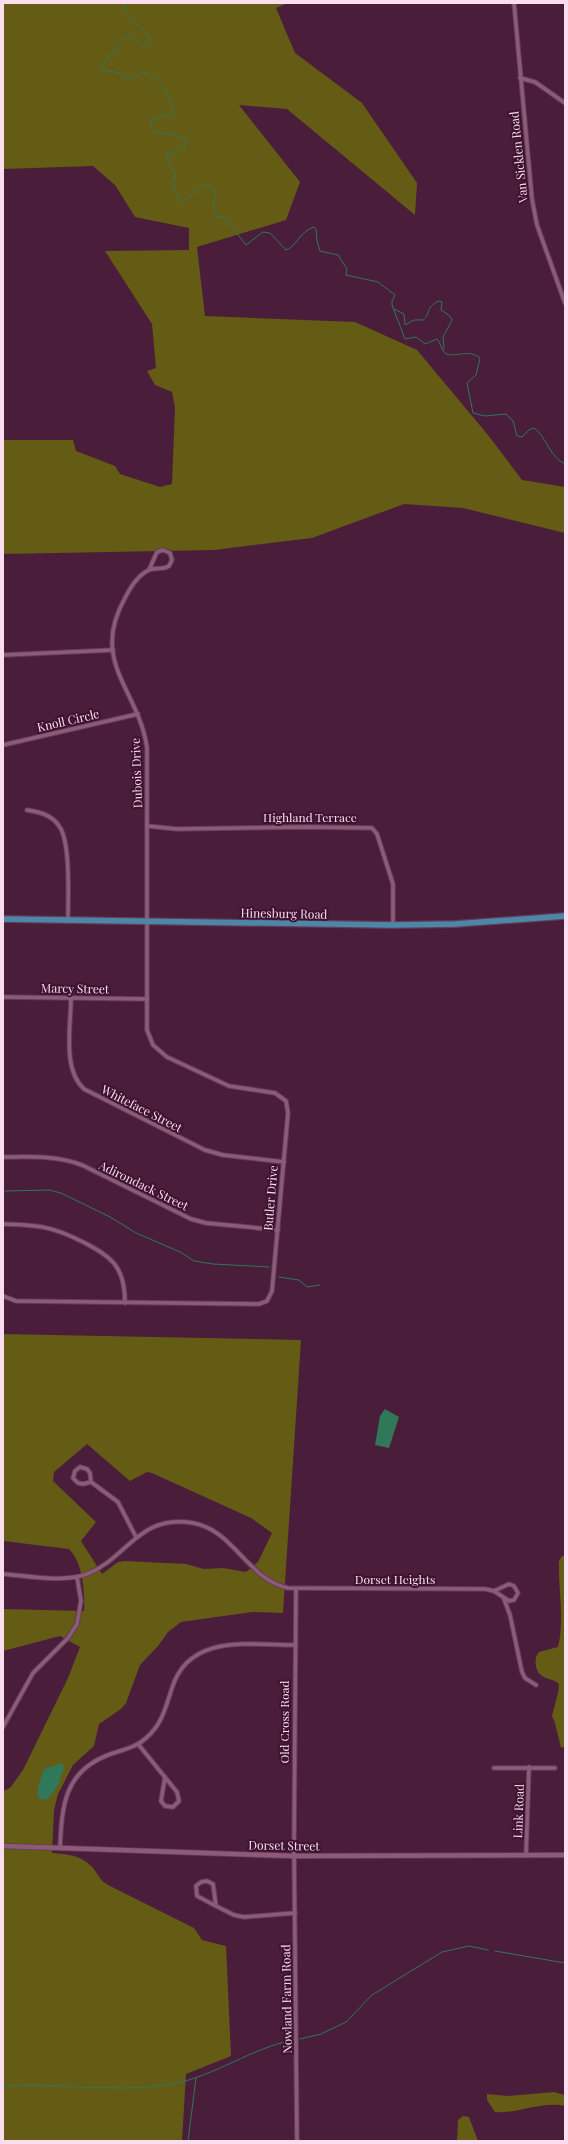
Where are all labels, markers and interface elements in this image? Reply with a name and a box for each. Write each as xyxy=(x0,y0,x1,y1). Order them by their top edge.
street label: Van Sicklen Road xyxy=(505,110,531,205)
street label: Knoll Circle xyxy=(35,705,101,735)
street label: Dubois Drive xyxy=(127,738,145,808)
street label: Highland Terrace xyxy=(263,809,357,825)
street label: Hinesburg Road xyxy=(240,904,328,922)
street label: Marcy Street xyxy=(41,979,110,997)
street label: Whiteface Street xyxy=(98,1080,186,1136)
street label: Adirondack Street xyxy=(96,1156,192,1214)
street label: Butler Drive xyxy=(259,1165,281,1231)
street label: Dorset Heights xyxy=(355,1571,435,1587)
street label: Old Cross Road xyxy=(276,1680,292,1764)
street label: Link Road xyxy=(509,1783,527,1839)
street label: Dorset Street xyxy=(248,1836,321,1854)
street label: Nowland Farm Road xyxy=(277,1944,295,2054)

